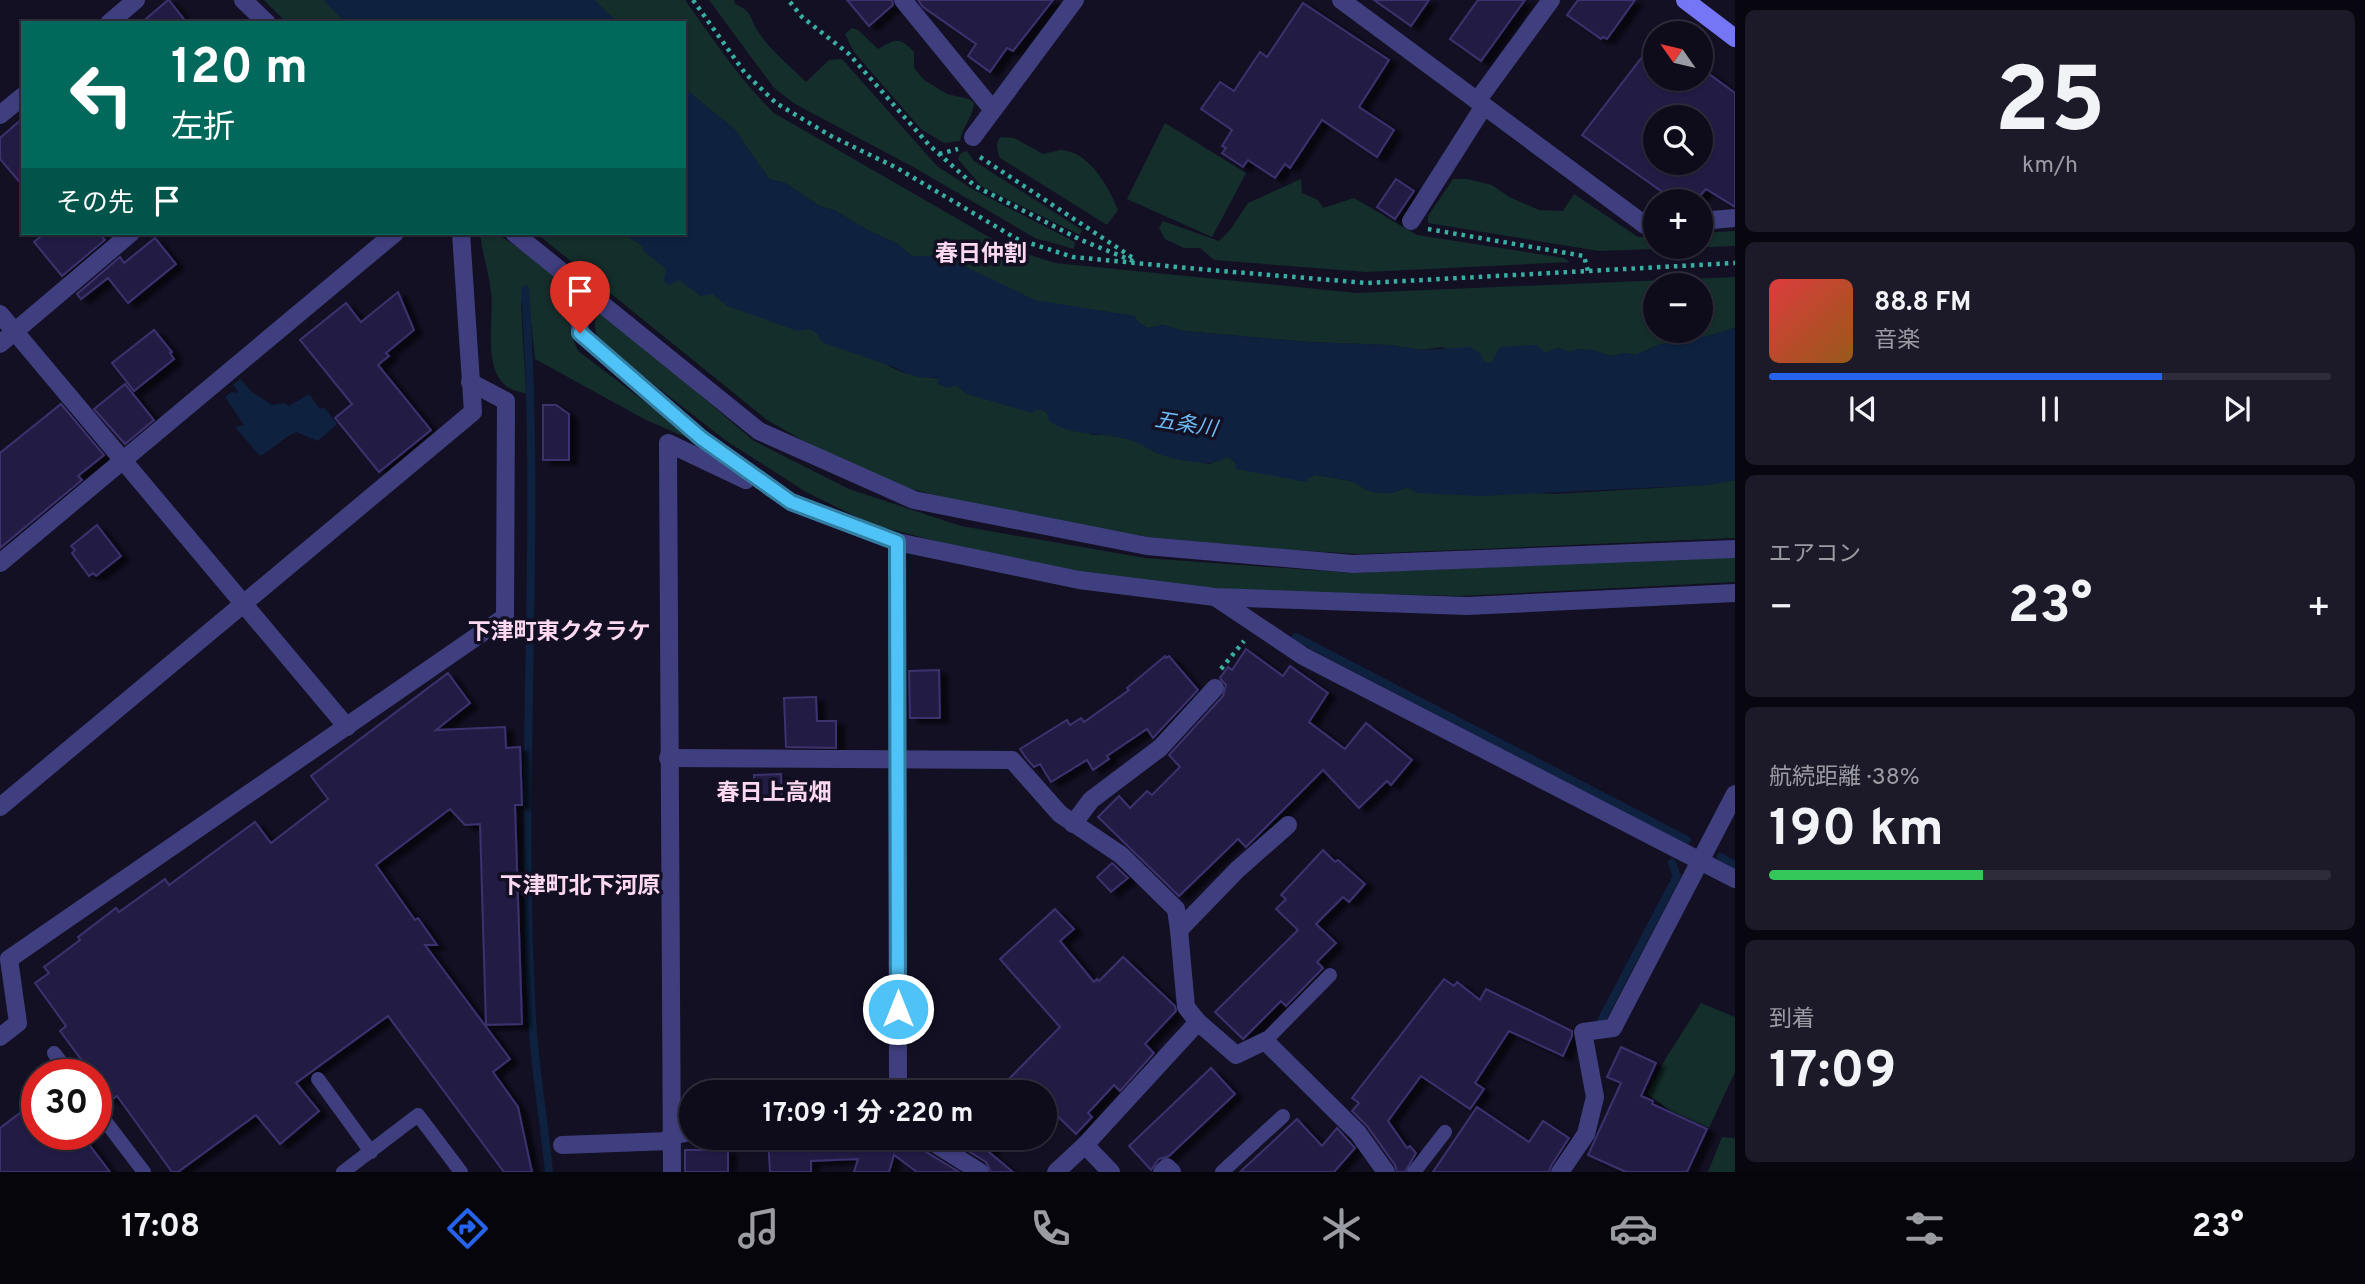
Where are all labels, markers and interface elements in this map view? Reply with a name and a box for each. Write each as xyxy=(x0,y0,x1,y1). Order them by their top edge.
north arrow xyxy=(1643,21,1713,91)
map controls xyxy=(1643,21,1713,343)
text: 120 m xyxy=(171,39,308,101)
icon: left xyxy=(56,49,147,140)
text: 25 xyxy=(1994,49,2106,164)
button: search xyxy=(1643,105,1713,175)
text: 左折 xyxy=(171,109,235,149)
text: km/h xyxy=(2022,152,2078,181)
icon: arrive xyxy=(148,182,186,220)
text: その先 xyxy=(56,188,134,221)
button: + xyxy=(1643,189,1713,259)
district label: 春日仲割 xyxy=(935,241,1027,270)
pin xyxy=(550,261,610,333)
icon: arrive xyxy=(561,272,599,310)
button: − xyxy=(1643,273,1713,343)
text: 88.8 FM xyxy=(1874,287,1971,320)
text: 音楽 xyxy=(1874,327,1920,356)
icon: previous xyxy=(1844,390,1882,428)
icon: pause xyxy=(2031,390,2069,428)
icon: next xyxy=(2218,390,2256,428)
water label: 五条川 xyxy=(1153,407,1221,444)
text: エアコン xyxy=(1769,541,1861,570)
text: 23° xyxy=(2008,575,2092,641)
text: − xyxy=(1769,585,1794,634)
text: + xyxy=(2306,585,2331,634)
district label: 下津町東クタラケ xyxy=(467,619,651,648)
text: 航続距離 · 38% xyxy=(1769,764,1920,793)
district label: 春日上高畑 xyxy=(717,780,832,809)
text: 190 km xyxy=(1769,798,1944,864)
district label: 下津町北下河原 xyxy=(500,873,661,902)
position arrow xyxy=(861,972,935,1046)
text: 到着 xyxy=(1769,1006,1815,1035)
text: 17:09 xyxy=(1769,1040,1896,1106)
speed limit sign: 30 xyxy=(21,1059,112,1150)
text: 17:09 · 1 分 · 220 m xyxy=(763,1098,973,1131)
icon: directions xyxy=(443,1204,492,1253)
icon: music xyxy=(734,1204,783,1253)
icon: phone xyxy=(1026,1204,1075,1253)
icon: climate xyxy=(1317,1204,1366,1253)
icon: car xyxy=(1609,1204,1658,1253)
icon: filters xyxy=(1900,1204,1949,1253)
text: 17:08 xyxy=(121,1208,200,1248)
text: 23° xyxy=(2192,1208,2244,1248)

